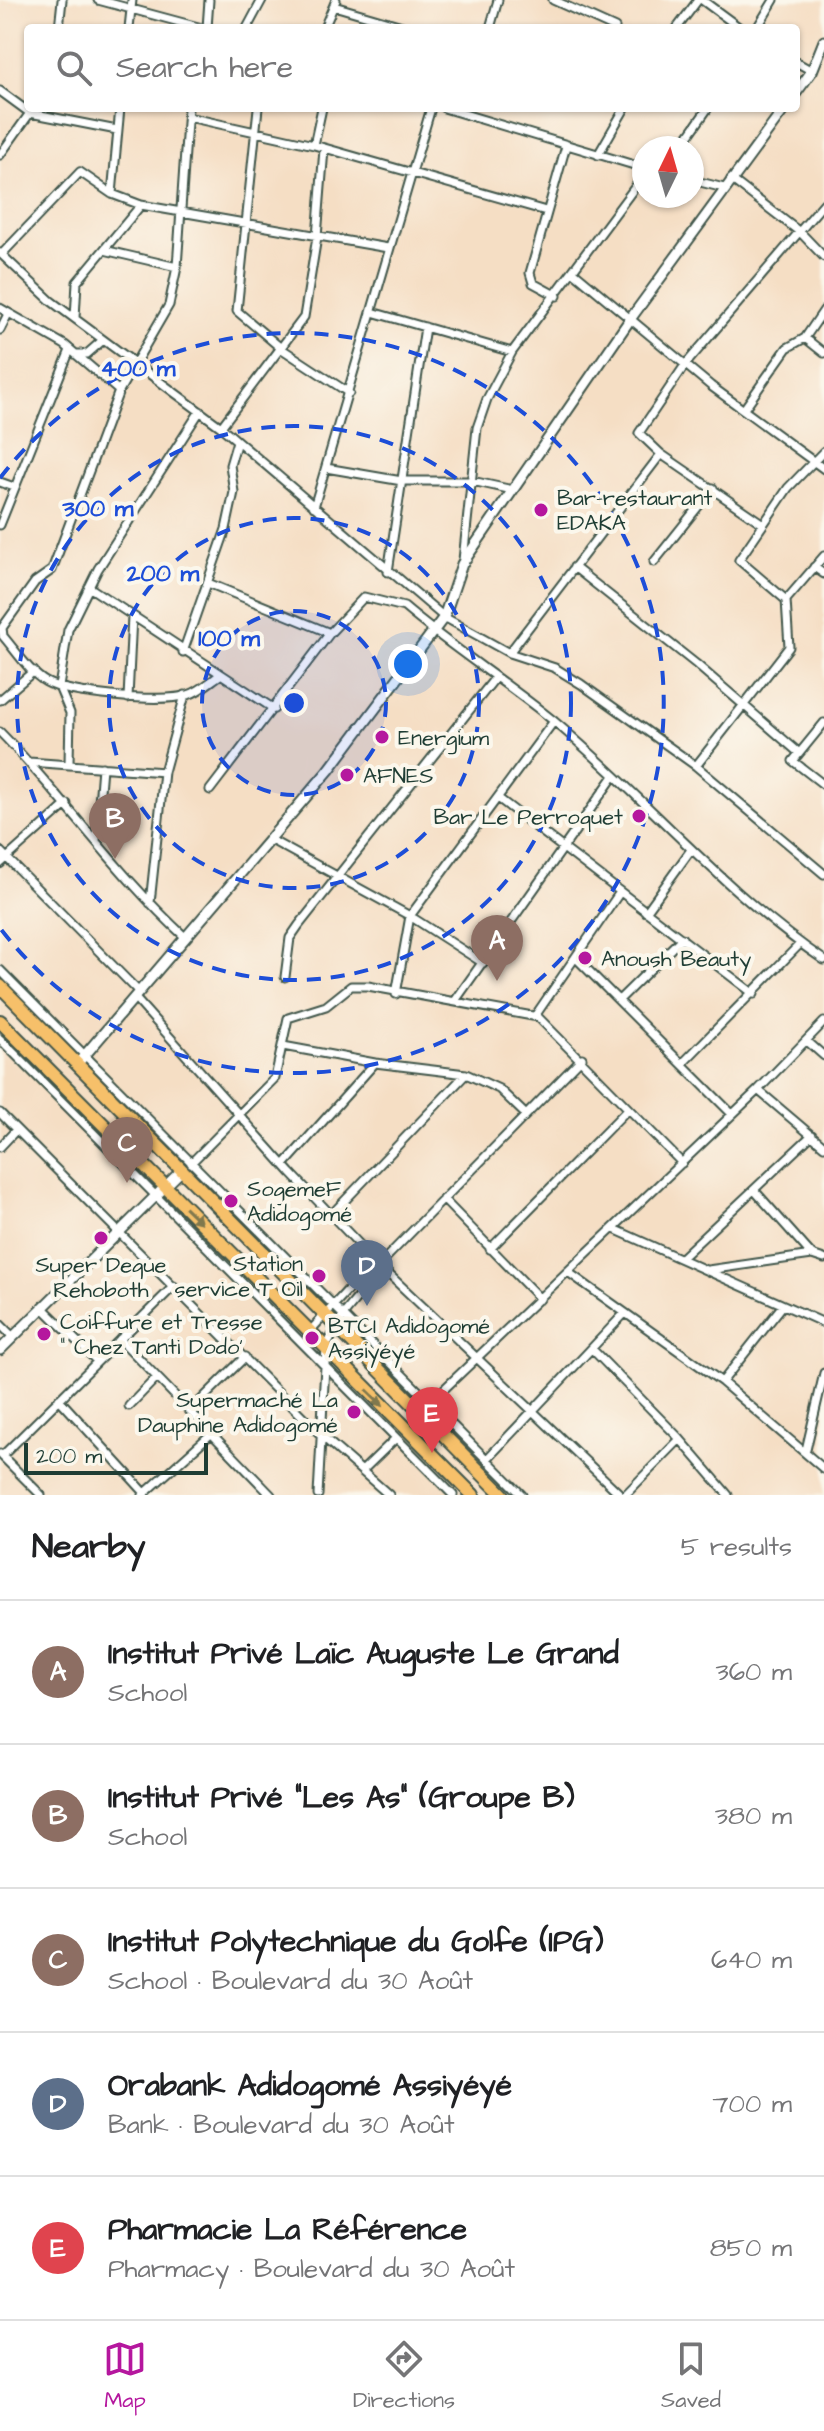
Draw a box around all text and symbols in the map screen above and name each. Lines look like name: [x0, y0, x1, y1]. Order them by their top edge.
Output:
search box: [24, 24, 800, 112]
icon: search: [52, 46, 96, 90]
text: Search here: [116, 47, 293, 89]
north arrow: [632, 136, 704, 208]
text: 400 m: [101, 352, 176, 386]
place label: Bar-restaurant EDAKA: [557, 483, 712, 539]
text: 300 m: [62, 492, 134, 526]
marker: Bar-restaurant EDAKA: [532, 501, 550, 519]
text: 200 m: [126, 557, 199, 591]
text: 100 m: [198, 622, 260, 656]
your location: [388, 644, 428, 684]
centre of rings: [280, 689, 308, 717]
place label: Energium: [398, 723, 489, 755]
marker: Energium: [373, 728, 391, 746]
place label: AFNES: [363, 761, 433, 792]
marker: AFNES: [338, 766, 356, 784]
pin: B: [89, 793, 141, 859]
place label: Bar Le Perroquet: [433, 802, 623, 833]
marker: Bar Le Perroquet: [630, 807, 648, 825]
pin: A: [471, 915, 523, 981]
place label: Anoush Beauty: [601, 944, 751, 976]
marker: Anoush Beauty: [576, 949, 594, 967]
pin: C: [101, 1117, 153, 1183]
place label: SogemeF Adidogomé: [247, 1174, 352, 1231]
marker: SogemeF Adidogomé: [222, 1192, 240, 1210]
one-way arrow: [183, 1205, 202, 1224]
marker: Super Degue Rehoboth: [92, 1229, 110, 1247]
pin: D: [341, 1240, 393, 1306]
place label: Station service T Oil: [175, 1249, 303, 1305]
place label: Super Degue Rehoboth: [36, 1250, 167, 1306]
marker: Station service T Oil: [310, 1267, 328, 1285]
place label: Coiffure et Tresse " Chez Tanti Dodo': [60, 1307, 263, 1363]
place label: BTCI Adidogomé Assiyéyé: [328, 1311, 490, 1368]
marker: Coiffure et Tresse " Chez Tanti Dodo': [35, 1325, 53, 1343]
marker: BTCI Adidogomé Assiyéyé: [303, 1329, 321, 1347]
place label: Supermaché La Dauphine Adidogomé: [138, 1385, 338, 1442]
pin: E: [406, 1387, 458, 1453]
one-way arrow: [365, 1388, 384, 1407]
marker: Supermaché La Dauphine Adidogomé: [345, 1403, 363, 1421]
scale bar: [24, 1439, 208, 1475]
text: 200 m: [36, 1441, 102, 1472]
text: Nearby: [32, 1523, 146, 1571]
text: 5 results: [681, 1529, 792, 1565]
text: Institut Privé Laïc Auguste Le Grand: [108, 1633, 619, 1675]
text: A: [50, 1654, 66, 1690]
text: 360 m: [715, 1654, 792, 1690]
text: School: [108, 1675, 187, 1711]
text: Institut Privé "Les As" (Groupe B): [108, 1777, 575, 1819]
text: B: [49, 1798, 67, 1834]
text: 380 m: [715, 1798, 792, 1834]
text: School: [108, 1819, 187, 1855]
text: Institut Polytechnique du Golfe (IPG): [108, 1921, 604, 1963]
text: C: [49, 1942, 67, 1978]
text: 640 m: [711, 1942, 792, 1978]
text: School · Boulevard du 30 Août: [108, 1963, 473, 1999]
text: Orabank Adidogomé Assiyéyé: [108, 2065, 512, 2107]
text: D: [50, 2086, 66, 2122]
text: 700 m: [713, 2086, 792, 2122]
text: Bank · Boulevard du 30 Août: [108, 2107, 454, 2143]
text: Pharmacie La Référence: [108, 2209, 467, 2251]
text: E: [50, 2230, 66, 2266]
text: 850 m: [710, 2230, 792, 2266]
text: Pharmacy · Boulevard du 30 Août: [108, 2251, 515, 2287]
tab: Map: [103, 2337, 147, 2416]
tab: Directions: [353, 2337, 455, 2416]
tab: Saved: [661, 2337, 721, 2416]

